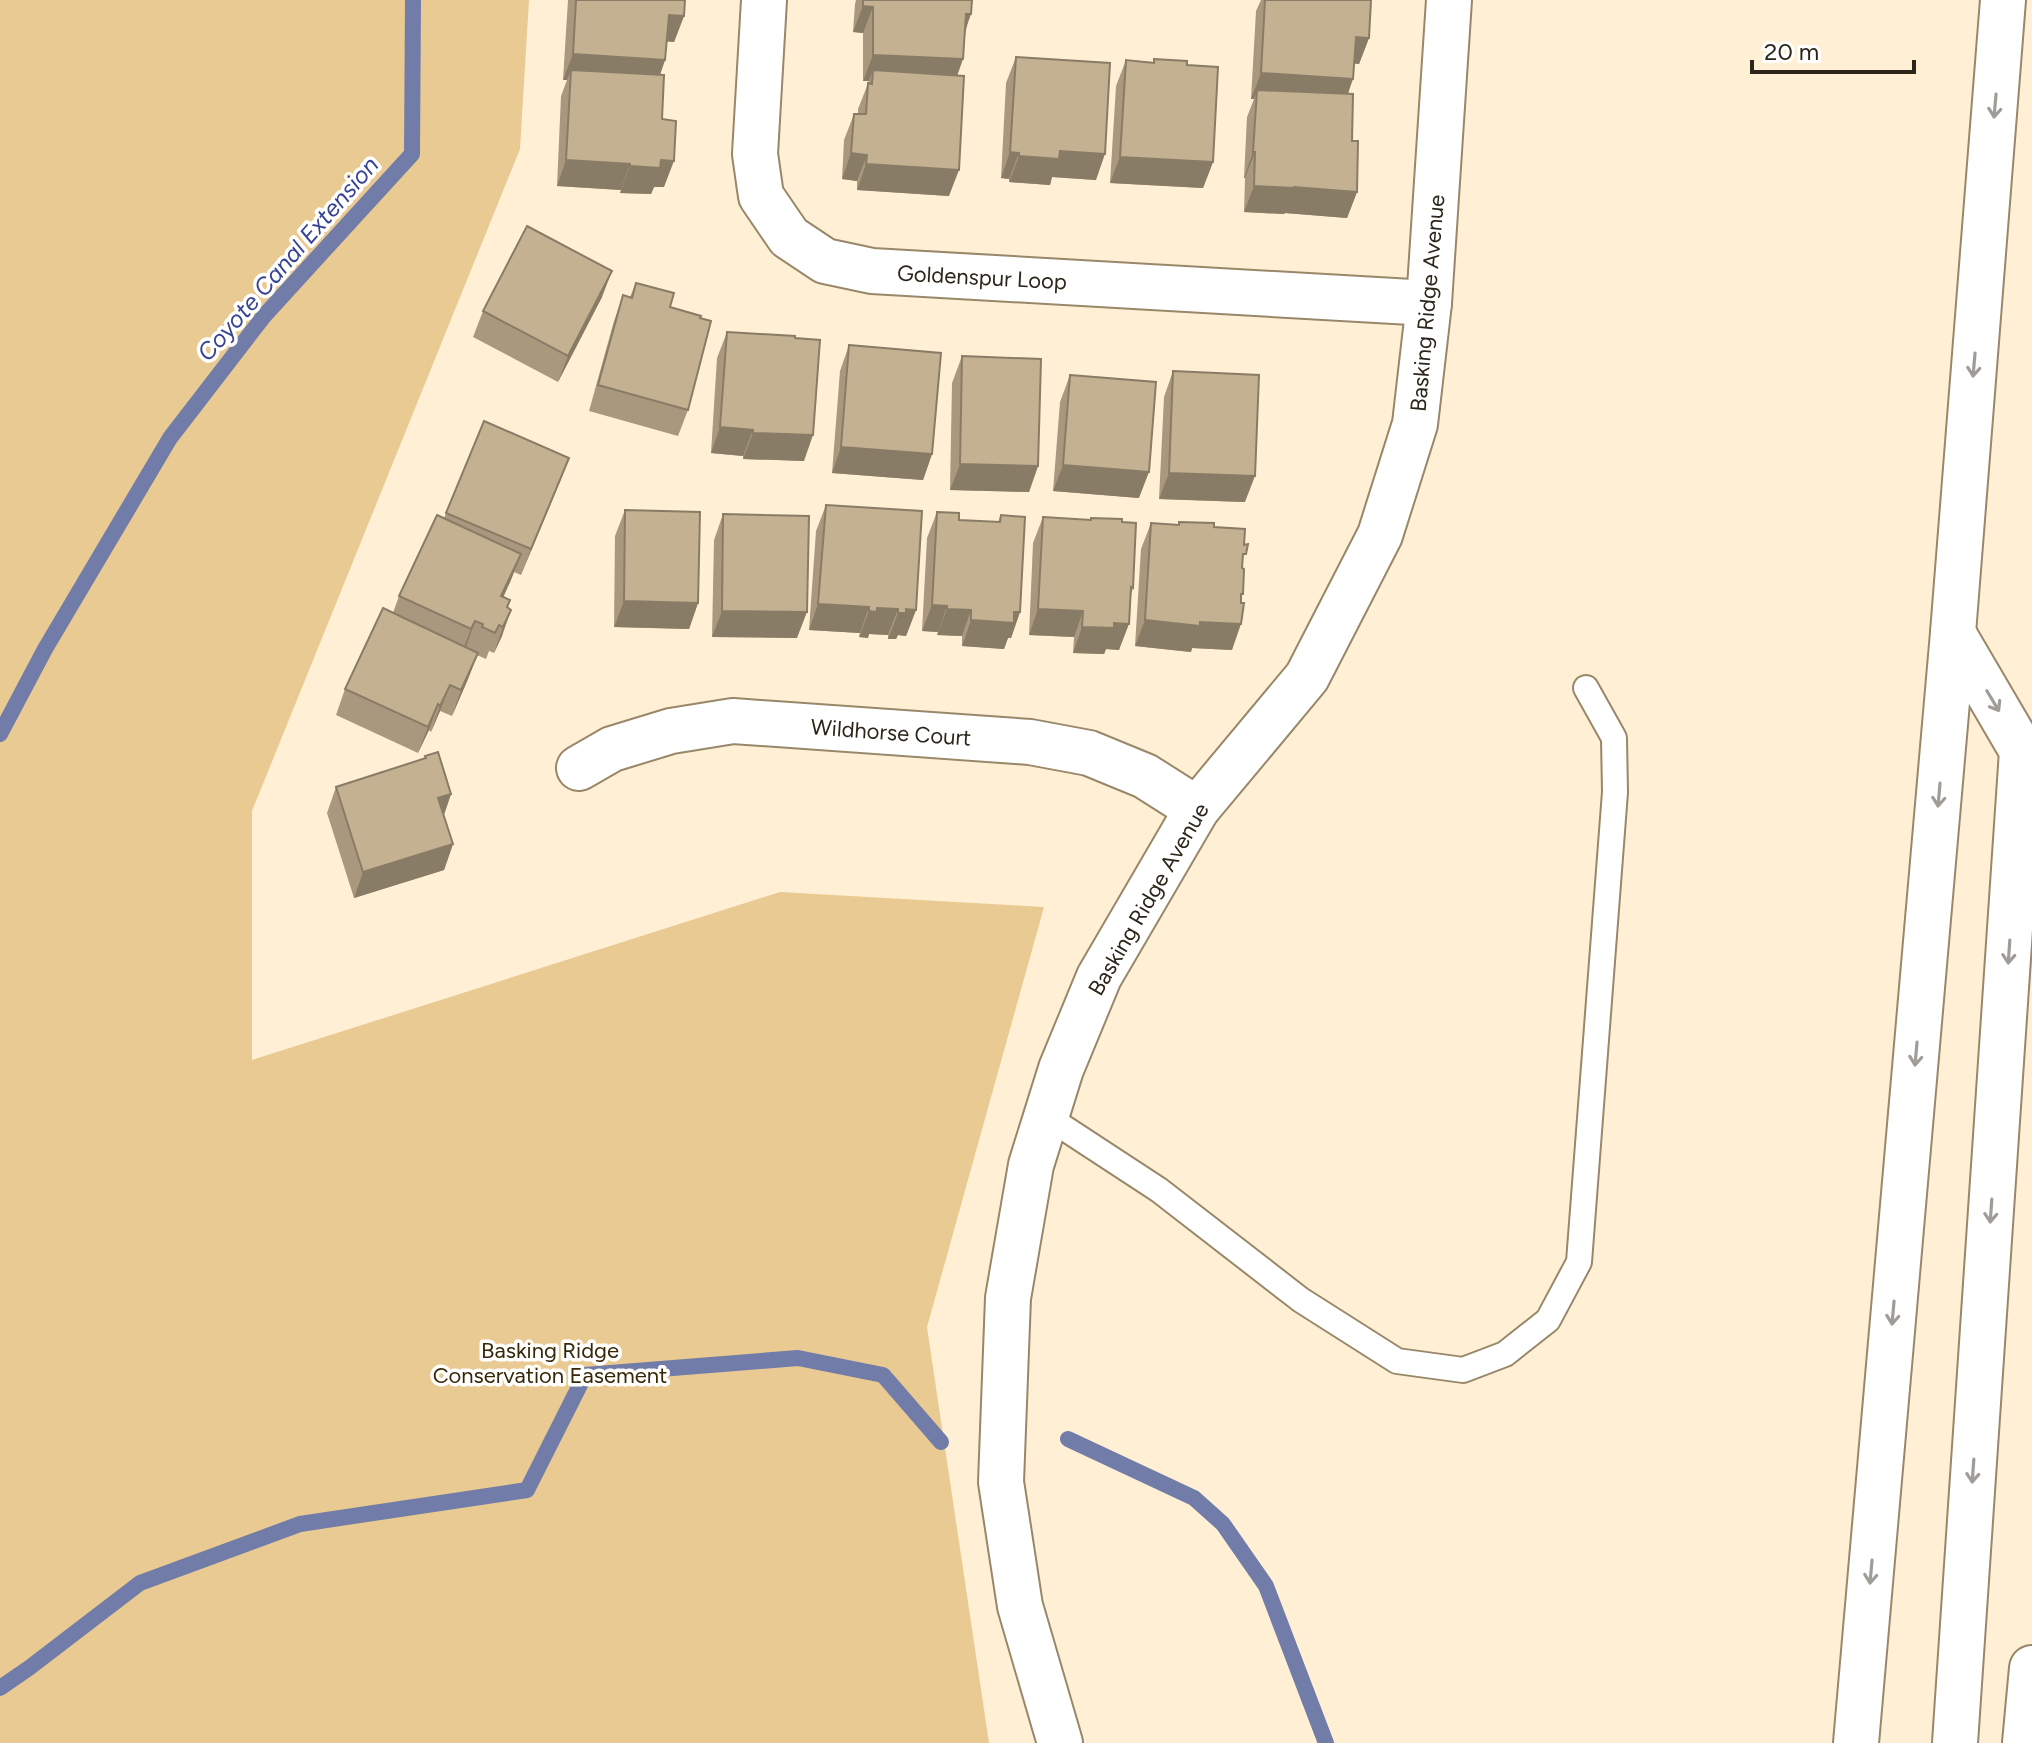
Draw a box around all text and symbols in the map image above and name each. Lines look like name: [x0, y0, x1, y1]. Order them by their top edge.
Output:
scale bar: [1752, 24, 1914, 74]
text: 20 m: [1764, 37, 1819, 66]
one-way arrow: [1987, 92, 2002, 119]
water label: Coyote Canal Extension: [191, 151, 384, 367]
street label: Basking Ridge Avenue: [1405, 193, 1450, 413]
street label: Goldenspur Loop: [896, 260, 1068, 295]
one-way arrow: [1966, 351, 1981, 378]
one-way arrow: [1986, 688, 2001, 712]
street label: Wildhorse Court: [810, 713, 972, 752]
one-way arrow: [1931, 781, 1946, 808]
street label: Basking Ridge Avenue: [1082, 798, 1215, 1000]
one-way arrow: [2001, 938, 2016, 965]
one-way arrow: [1908, 1040, 1923, 1067]
one-way arrow: [1983, 1197, 1998, 1224]
one-way arrow: [1886, 1299, 1901, 1326]
park label: Basking Ridge Conservation Easement: [433, 1337, 667, 1389]
one-way arrow: [1966, 1457, 1981, 1484]
one-way arrow: [1863, 1558, 1878, 1585]

